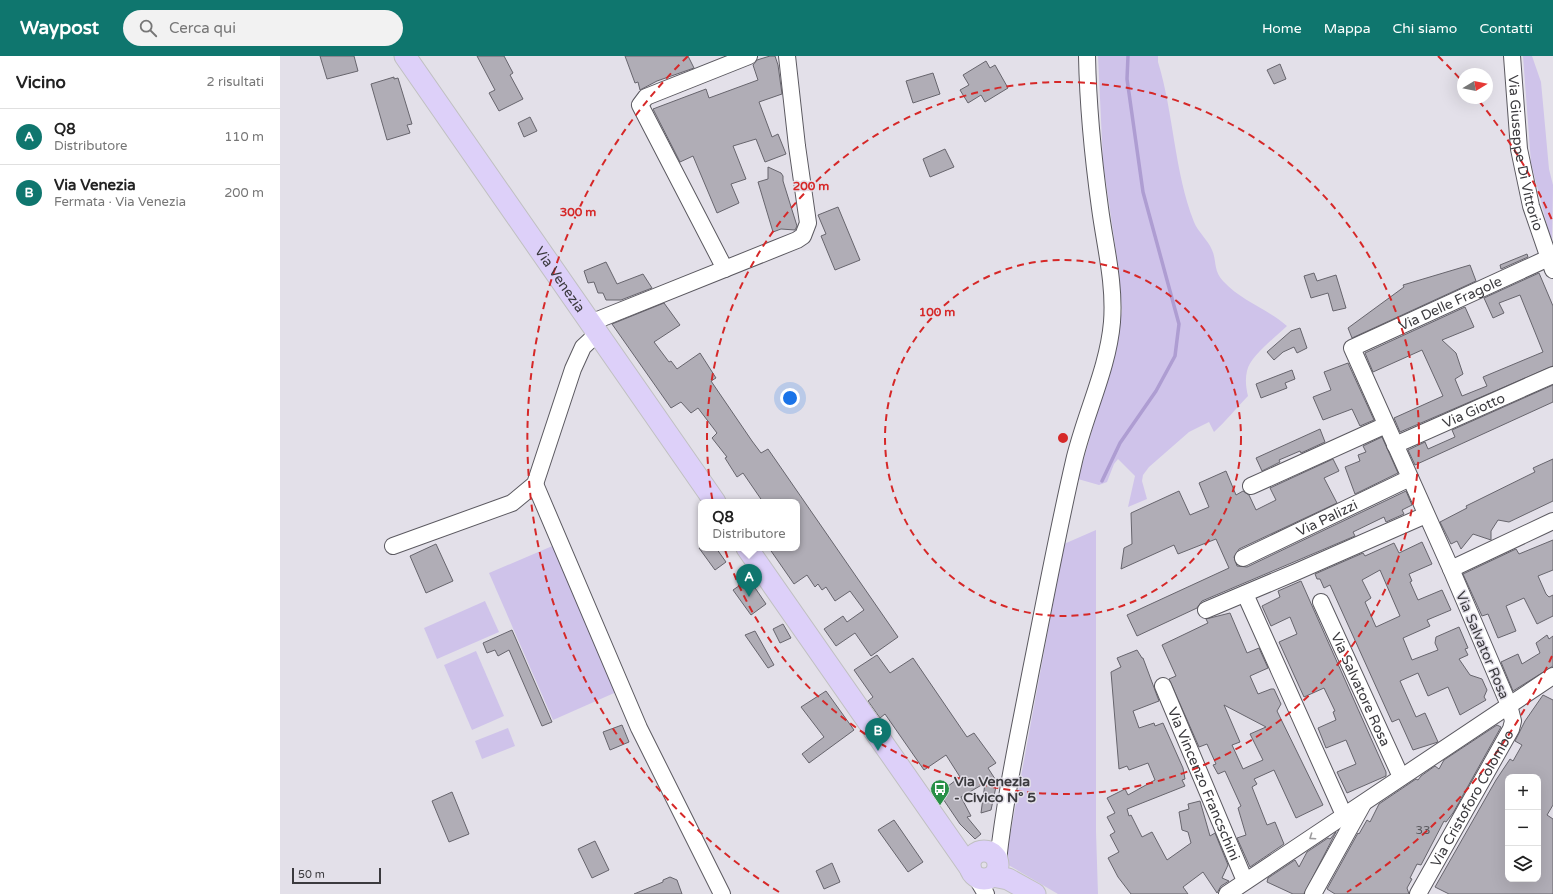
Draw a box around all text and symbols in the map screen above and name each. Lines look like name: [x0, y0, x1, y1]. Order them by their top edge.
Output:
search box: [123, 10, 403, 46]
text: Waypost: [20, 17, 99, 39]
icon: search: [137, 17, 159, 39]
text: Cerca qui: [169, 19, 236, 37]
text: Home: [1262, 20, 1302, 37]
text: Mappa: [1324, 20, 1371, 37]
text: Chi siamo: [1393, 20, 1457, 37]
text: Contatti: [1479, 20, 1533, 37]
north arrow: [1457, 68, 1493, 104]
text: Vicino: [16, 72, 66, 93]
text: 2 risultati: [207, 74, 264, 90]
street label: Via Giuseppe Di Vittorio: [1504, 74, 1547, 233]
text: Q8: [54, 120, 76, 138]
text: A: [24, 129, 34, 145]
text: 110 m: [224, 129, 264, 145]
text: Distributore: [54, 138, 127, 154]
text: Via Venezia: [54, 176, 136, 194]
text: 200 m: [793, 179, 829, 193]
text: B: [24, 185, 34, 201]
text: 200 m: [224, 185, 264, 201]
text: Fermata · Via Venezia: [54, 194, 186, 210]
text: 300 m: [560, 205, 596, 219]
street label: Via Venezia: [531, 243, 589, 316]
street label: Via Delle Fragole: [1396, 273, 1505, 335]
text: 100 m: [919, 305, 955, 319]
your location: [780, 388, 800, 408]
street label: Via Giotto: [1440, 389, 1508, 432]
centre of rings: [1056, 431, 1070, 445]
street label: Via Palizzi: [1294, 496, 1361, 540]
popup: [698, 499, 800, 551]
text: Q8: [712, 508, 734, 526]
text: Distributore: [712, 526, 786, 542]
pin: A: [736, 564, 762, 597]
street label: Via Salvator Rosa: [1452, 589, 1513, 702]
street label: Via Salvatore Rosa: [1327, 630, 1394, 749]
street label: Via Vincenzo Francschini: [1164, 705, 1243, 863]
pin: B: [865, 718, 891, 751]
street label: Via Cristoforo Colombo: [1427, 727, 1518, 870]
place label: Via Venezia - Civico N° 5: [954, 773, 1036, 806]
map controls: [1505, 774, 1541, 882]
button: +: [1505, 774, 1541, 810]
bus stop icon: Via Venezia - Civico N° 5: [929, 778, 951, 806]
button: −: [1505, 810, 1541, 846]
house number: 33: [1415, 823, 1431, 837]
one-way arrow: [1309, 832, 1316, 839]
button: layers: [1505, 846, 1541, 882]
scale bar: [292, 866, 381, 885]
text: 50 m: [298, 868, 325, 881]

